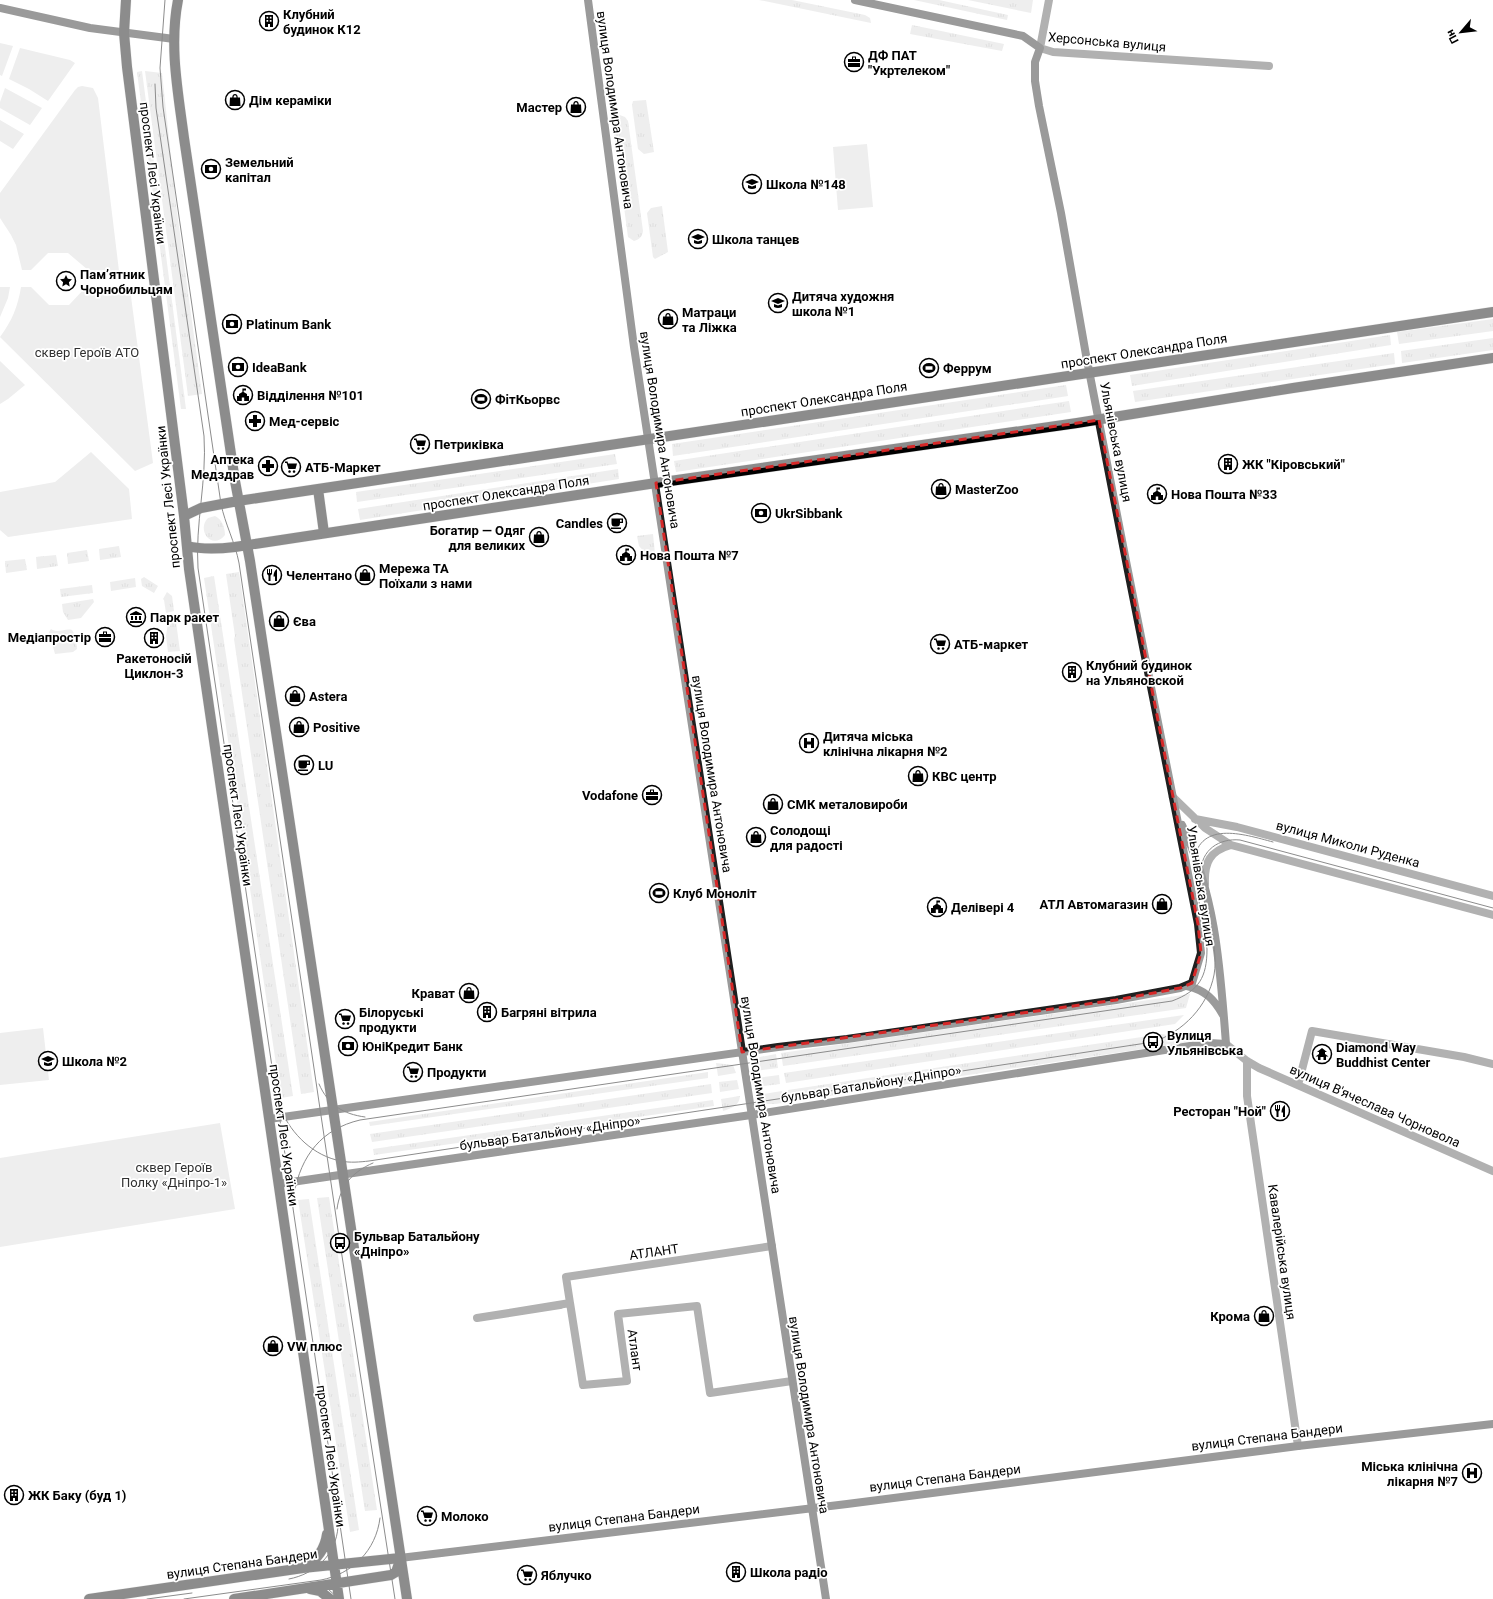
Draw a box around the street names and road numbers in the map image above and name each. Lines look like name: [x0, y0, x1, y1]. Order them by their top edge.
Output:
street label: вулиця Володимира Антоновича: [594, 10, 636, 210]
street label: Херсонська вулиця: [1047, 29, 1167, 55]
street label: проспект Лесі Українки: [137, 101, 169, 245]
street label: вулиця Володимира Антоновича: [637, 330, 683, 530]
street label: проспект Олександра Поля: [1060, 330, 1228, 372]
street label: проспект Олександра Поля: [740, 378, 908, 420]
street label: Ульянівська вулиця: [1097, 381, 1135, 503]
street label: проспект Лесі Українки: [153, 425, 183, 569]
street label: проспект Олександра Поля: [422, 472, 590, 514]
street label: вулиця Володимира Антоновича: [689, 674, 735, 874]
street label: проспект Лесі Українки: [221, 743, 255, 887]
street label: вулиця Миколи Руденка: [1275, 818, 1421, 870]
street label: Ульянівська вулиця: [1184, 825, 1218, 947]
street label: вулиця Володимира Антоновича: [738, 995, 784, 1195]
street label: бульвар Батальйону «Дніпро»: [780, 1062, 962, 1106]
street label: вулиця В'ячеслава Чорновола: [1288, 1062, 1462, 1150]
street label: проспект Лесі Українки: [267, 1063, 301, 1207]
street label: бульвар Батальйону «Дніпро»: [459, 1113, 641, 1153]
street label: Кавалерійська вулиця: [1265, 1183, 1299, 1321]
street label: АТЛАНТ: [628, 1241, 680, 1263]
street label: вулиця Володимира Антоновича: [786, 1315, 832, 1515]
street label: Атлант: [625, 1328, 645, 1372]
street label: проспект Лесі Українки: [314, 1384, 348, 1528]
street label: вулиця Степана Бандери: [1191, 1420, 1343, 1454]
street label: вулиця Степана Бандери: [869, 1461, 1021, 1495]
street label: вулиця Степана Бандери: [548, 1501, 700, 1535]
street label: вулиця Степана Бандери: [166, 1546, 318, 1582]

